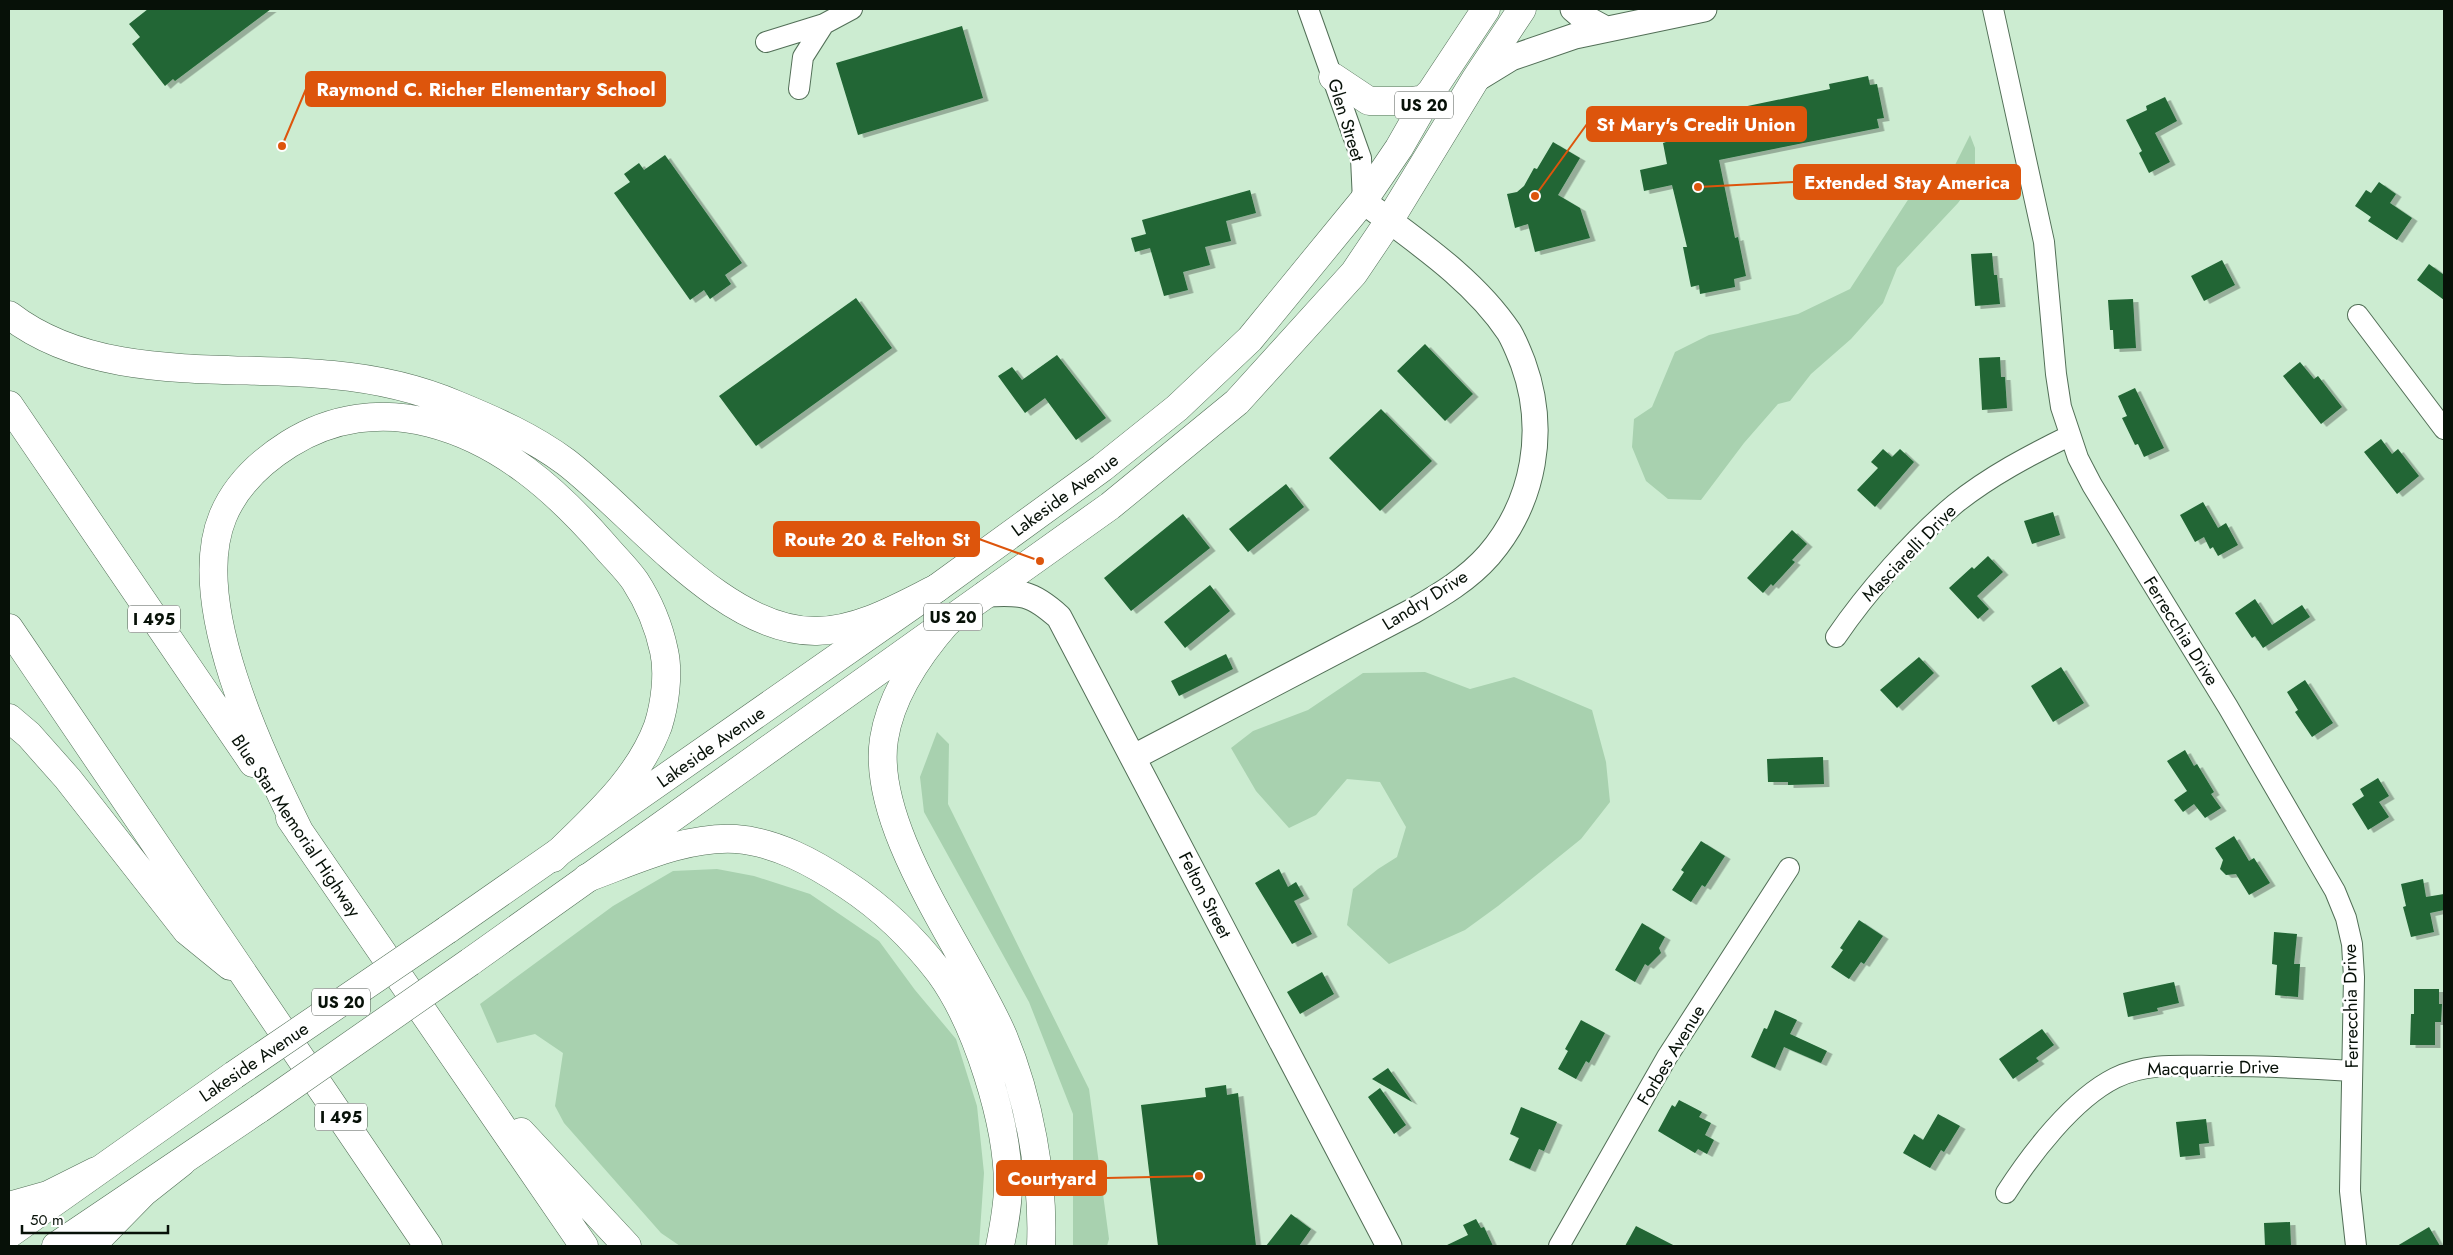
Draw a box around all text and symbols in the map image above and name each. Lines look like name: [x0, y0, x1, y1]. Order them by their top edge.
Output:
callout: Raymond C. Richer Elementary School: [306, 72, 665, 106]
street label: Glen Street: [1321, 75, 1371, 165]
text: Raymond C. Richer Elementary School: [316, 76, 656, 103]
road number: US 20: [1395, 92, 1453, 118]
callout: St Mary's Credit Union: [1587, 107, 1806, 141]
text: St Mary's Credit Union: [1596, 111, 1796, 138]
callout: Extended Stay America: [1794, 165, 2020, 199]
text: Extended Stay America: [1804, 169, 2010, 196]
street label: Lakeside Avenue: [1006, 447, 1124, 543]
street label: Masciarelli Drive: [1856, 499, 1962, 607]
callout: Route 20 & Felton St: [774, 522, 979, 556]
text: Route 20 & Felton St: [784, 526, 970, 553]
street label: Landry Drive: [1377, 563, 1473, 637]
street label: Ferrecchia Drive: [2137, 571, 2225, 691]
road number: US 20: [924, 604, 982, 630]
road number: I 495: [128, 606, 180, 632]
street label: Lakeside Avenue: [652, 700, 770, 794]
street label: Blue Star Memorial Highway: [225, 729, 367, 923]
street label: Felton Street: [1172, 847, 1238, 943]
street label: Ferrecchia Drive: [2337, 944, 2365, 1068]
road number: US 20: [312, 989, 370, 1016]
street label: Forbes Avenue: [1631, 1000, 1711, 1110]
street label: Lakeside Avenue: [194, 1016, 314, 1108]
street label: Macquarrie Drive: [2147, 1054, 2279, 1082]
road number: I 495: [315, 1104, 367, 1130]
callout: Courtyard: [997, 1161, 1106, 1195]
text: Courtyard: [1008, 1165, 1096, 1192]
scale bar: [22, 1202, 169, 1234]
text: 50 m: [30, 1209, 64, 1231]

